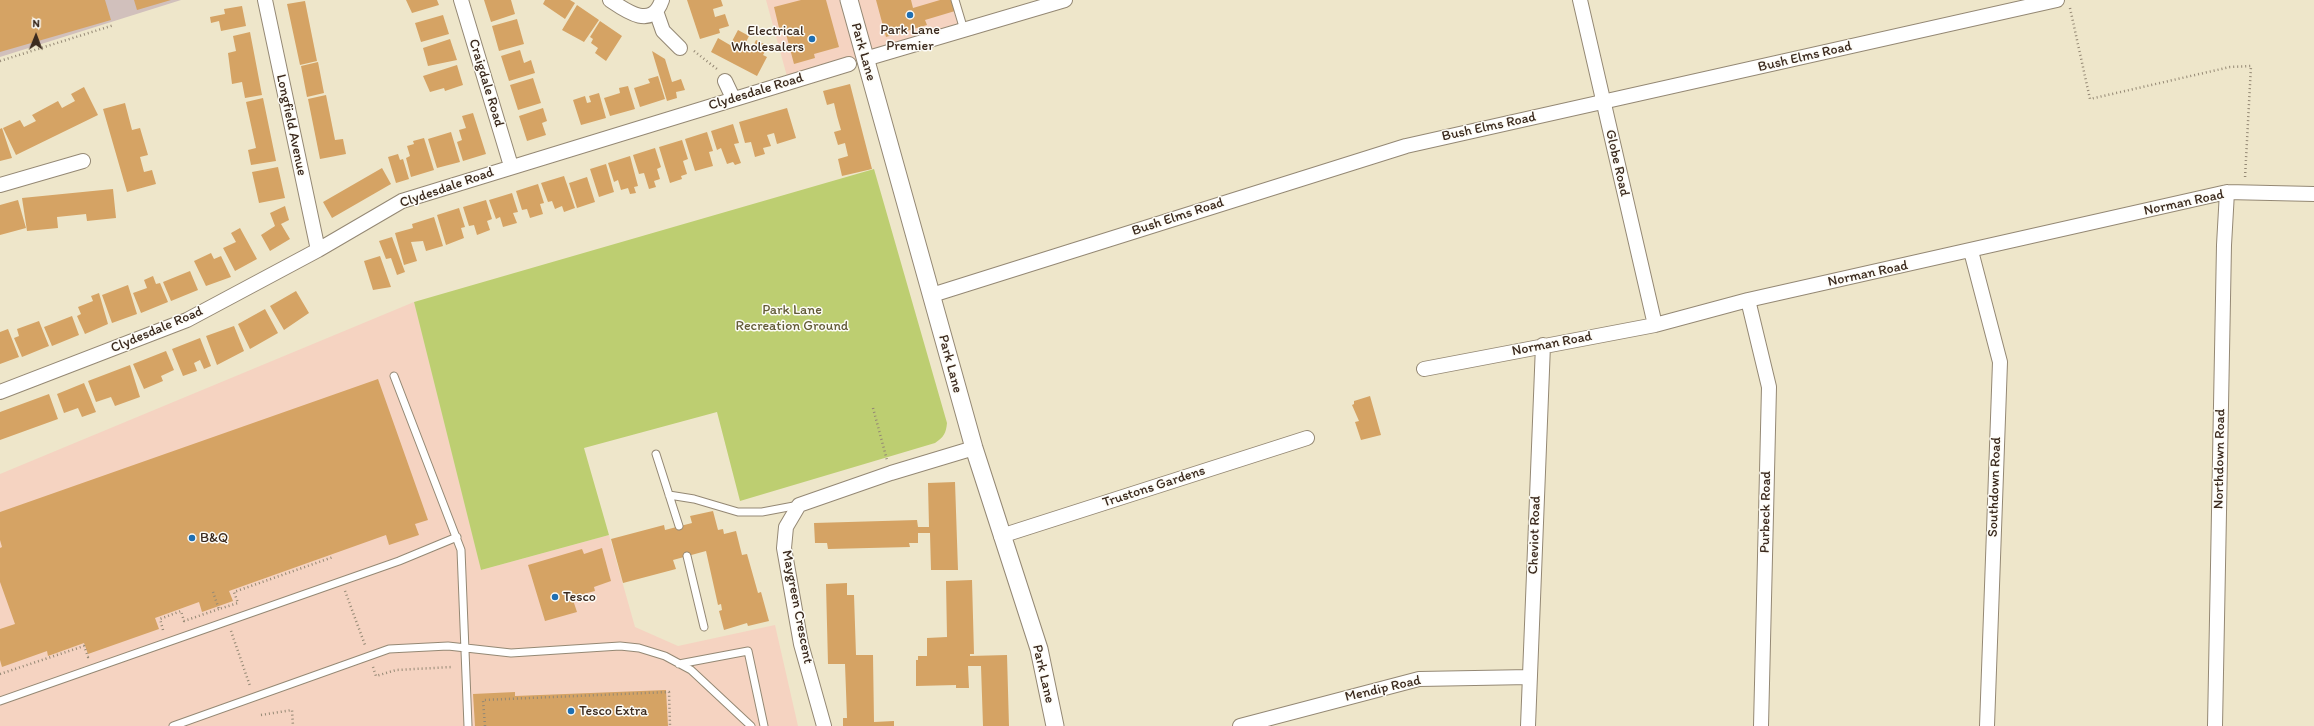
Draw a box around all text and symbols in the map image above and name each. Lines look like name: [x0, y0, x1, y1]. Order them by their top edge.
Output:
marker: Park Lane Premier: [905, 10, 915, 20]
north arrow: [16, 16, 56, 56]
text: N: [32, 17, 40, 30]
street label: Park Lane: [847, 21, 879, 83]
place label: Park Lane Premier: [880, 22, 940, 54]
place label: Electrical Wholesalers: [731, 23, 804, 56]
marker: Electrical Wholesalers: [807, 34, 817, 44]
street label: Craigdale Road: [465, 37, 507, 129]
street label: Bush Elms Road: [1756, 38, 1854, 76]
street label: Clydesdale Road: [706, 70, 806, 114]
street label: Longfield Avenue: [272, 73, 310, 177]
street label: Bush Elms Road: [1440, 109, 1538, 145]
street label: Globe Road: [1601, 128, 1633, 198]
street label: Clydesdale Road: [398, 164, 496, 212]
street label: Norman Road: [2142, 186, 2226, 220]
street label: Bush Elms Road: [1130, 194, 1226, 240]
street label: Norman Road: [1826, 257, 1910, 291]
park label: Park Lane Recreation Ground: [736, 302, 848, 334]
street label: Clydesdale Road: [108, 303, 206, 357]
street label: Norman Road: [1510, 328, 1594, 360]
street label: Park Lane: [934, 333, 966, 395]
street label: Northdown Road: [2211, 409, 2229, 509]
street label: Southdown Road: [1985, 437, 2005, 537]
street label: Trustons Gardens: [1101, 463, 1207, 511]
street label: Purbeck Road: [1757, 471, 1775, 553]
street label: Cheviot Road: [1525, 495, 1545, 575]
place label: B&Q: [200, 530, 228, 546]
marker: B&Q: [187, 533, 197, 543]
street label: Maygreen Crescent: [778, 549, 816, 665]
place label: Tesco: [563, 589, 596, 605]
marker: Tesco: [550, 592, 560, 602]
street label: Park Lane: [1028, 643, 1058, 705]
street label: Mendip Road: [1343, 672, 1423, 706]
place label: Tesco Extra: [579, 703, 648, 719]
marker: Tesco Extra: [566, 706, 576, 716]

